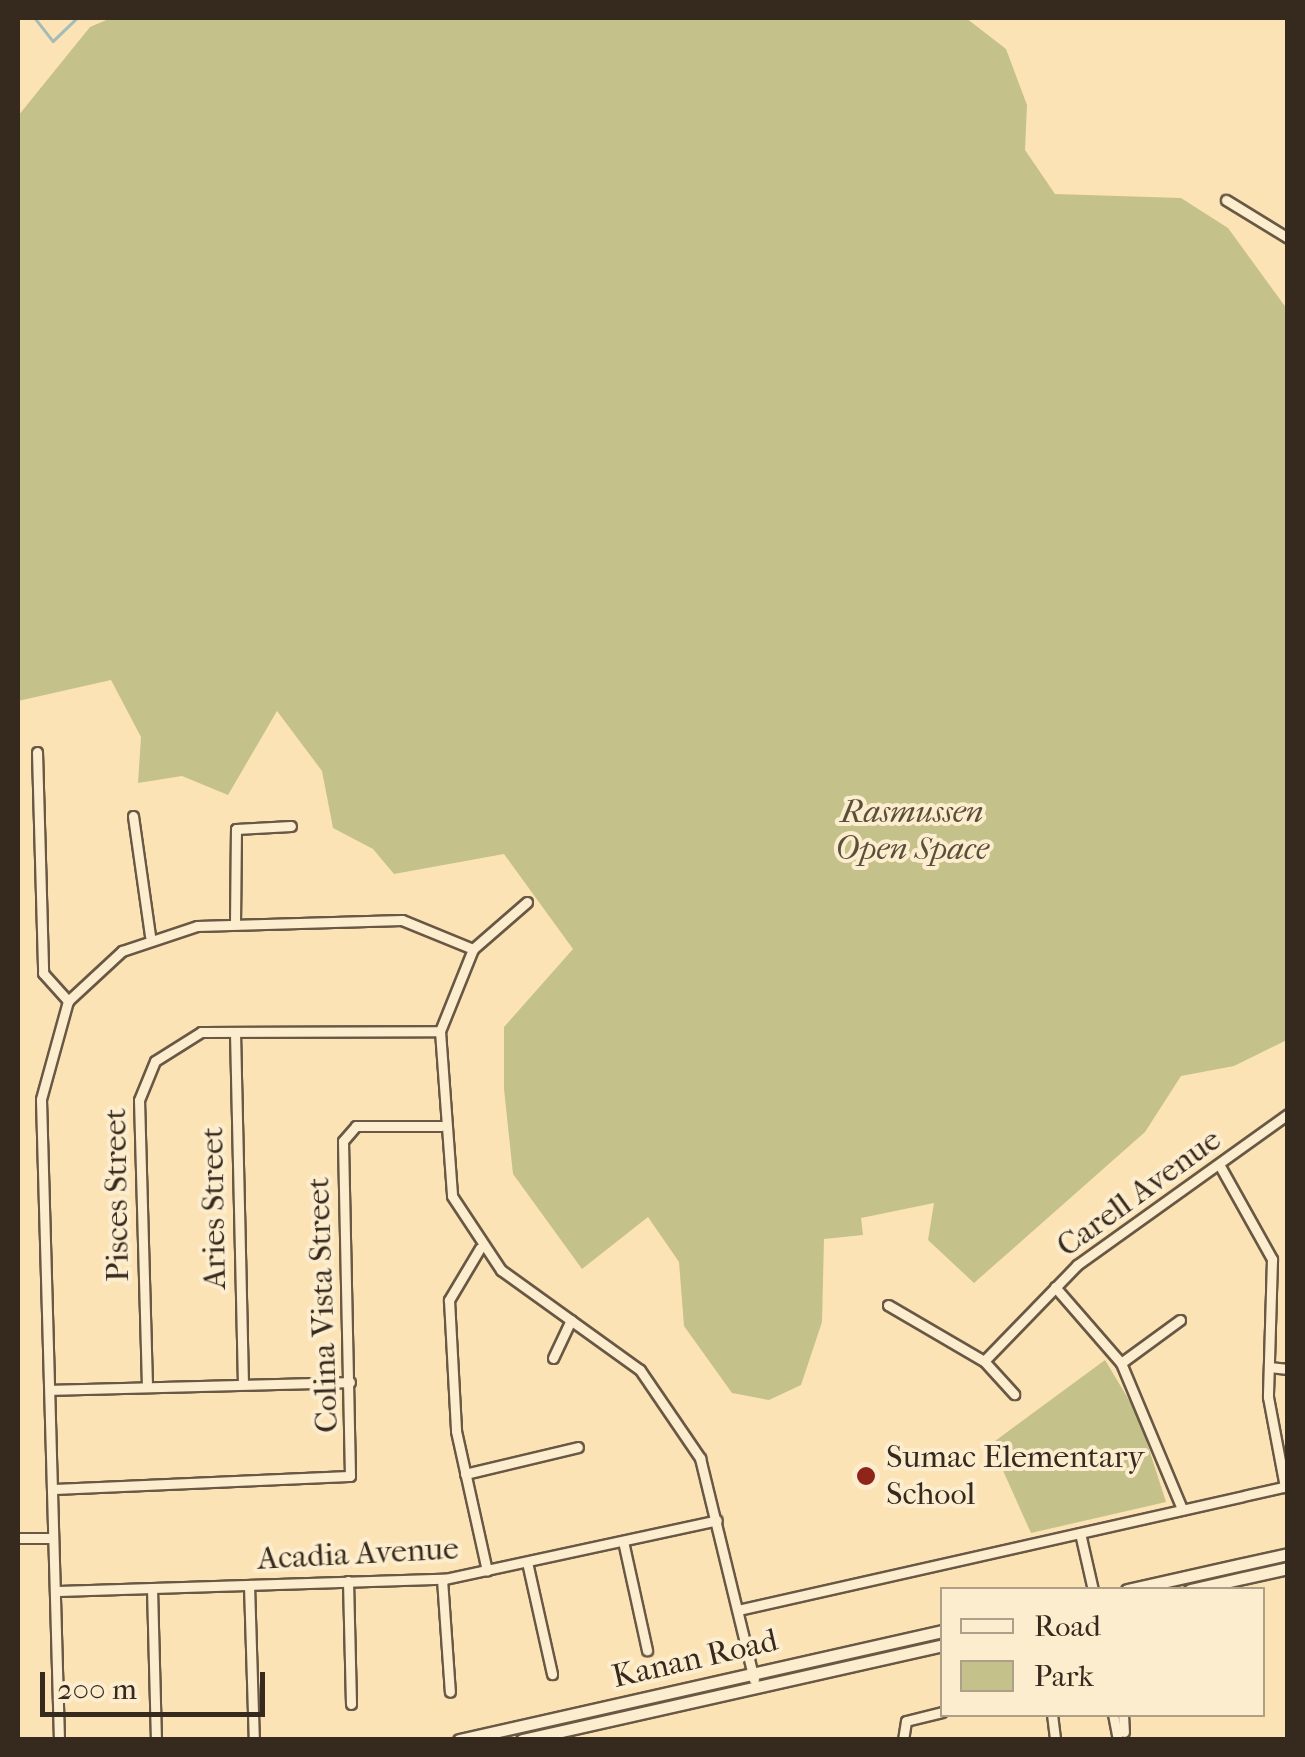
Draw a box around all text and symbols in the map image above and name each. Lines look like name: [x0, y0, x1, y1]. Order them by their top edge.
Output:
park label: Rasmussen Open Space: [835, 794, 989, 869]
street label: Pisces Street: [96, 1108, 138, 1282]
street label: Carell Avenue: [1050, 1121, 1228, 1265]
street label: Aries Street: [193, 1126, 235, 1290]
street label: Colina Vista Street: [299, 1177, 347, 1433]
place label: Sumac Elementary School: [886, 1439, 1144, 1514]
marker: Sumac Elementary School: [855, 1465, 877, 1487]
street label: Acadia Avenue: [256, 1530, 460, 1578]
legend: [940, 1587, 1265, 1717]
text: Road: [1034, 1609, 1101, 1644]
street label: Kanan Road: [609, 1621, 781, 1697]
scale bar: [45, 1652, 270, 1714]
text: Park: [1034, 1659, 1094, 1694]
text: 200 m: [57, 1672, 137, 1707]

